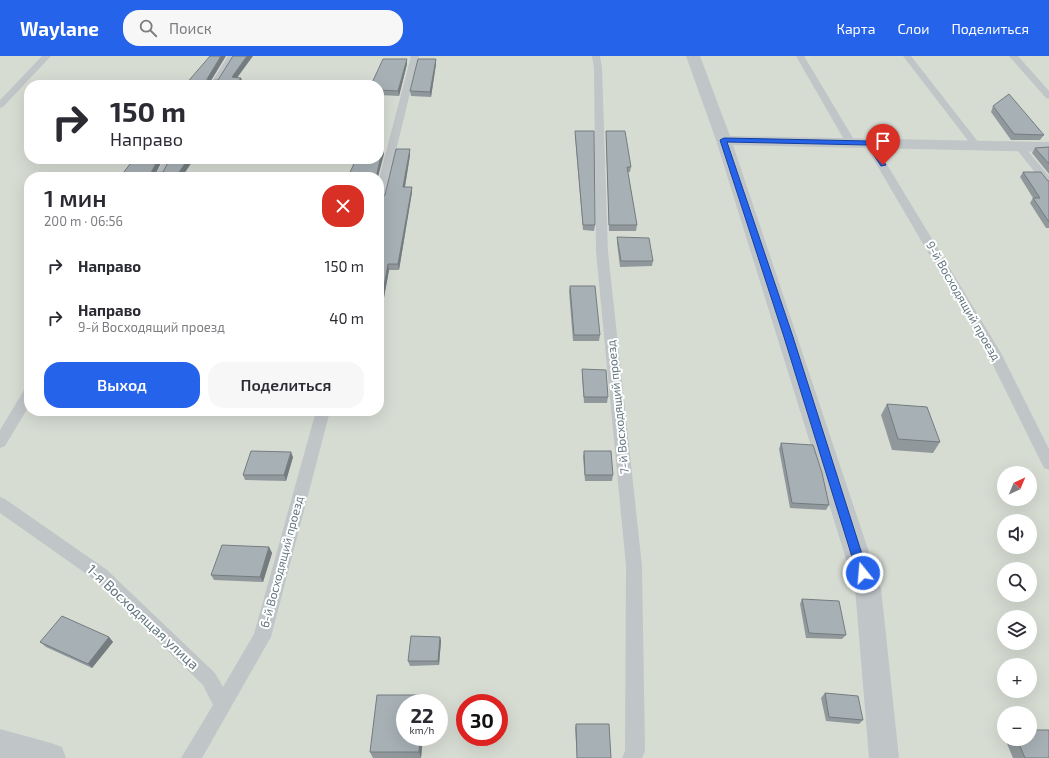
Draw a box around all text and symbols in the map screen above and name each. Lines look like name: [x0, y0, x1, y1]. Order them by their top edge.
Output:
search box: [123, 10, 403, 46]
text: Waylane: [20, 17, 99, 40]
icon: search: [137, 17, 159, 39]
text: Поиск: [169, 19, 212, 37]
text: Карта: [836, 20, 875, 37]
text: Слои: [897, 20, 929, 37]
text: Поделиться: [951, 20, 1029, 37]
text: 150 m: [110, 94, 186, 128]
icon: right: [44, 96, 96, 148]
pin: [866, 124, 900, 165]
text: Направо: [110, 128, 183, 150]
icon: arrive: [872, 130, 894, 152]
text: 1 мин: [44, 183, 106, 212]
button: close: [322, 185, 364, 227]
text: 200 m · 06:56: [44, 213, 123, 229]
street label: 9-й Восходящий проезд: [924, 238, 1004, 363]
icon: right: [44, 255, 66, 277]
text: Направо: [78, 257, 141, 275]
text: 150 m: [324, 257, 364, 275]
text: Направо: [78, 301, 141, 319]
icon: right: [44, 307, 66, 329]
text: 40 m: [329, 309, 364, 327]
text: 9-й Восходящий проезд: [78, 319, 225, 335]
street label: 7-й Восходящий проезд: [603, 339, 631, 475]
button: Выход: [44, 362, 200, 408]
button: Поделиться: [208, 362, 364, 408]
north arrow: [997, 466, 1037, 506]
map controls: [997, 466, 1037, 746]
street label: 6-й Восходящий проезд: [257, 494, 305, 629]
button: sound: [997, 514, 1037, 554]
position arrow: [842, 552, 884, 594]
street label: 1-я Восходящая улица: [84, 561, 203, 673]
button: search: [997, 562, 1037, 602]
button: layers: [997, 610, 1037, 650]
button: +: [997, 658, 1037, 698]
speed limit sign: 30: [456, 694, 508, 746]
text: 22: [410, 703, 434, 727]
button: −: [997, 706, 1037, 746]
text: km/h: [410, 724, 434, 736]

